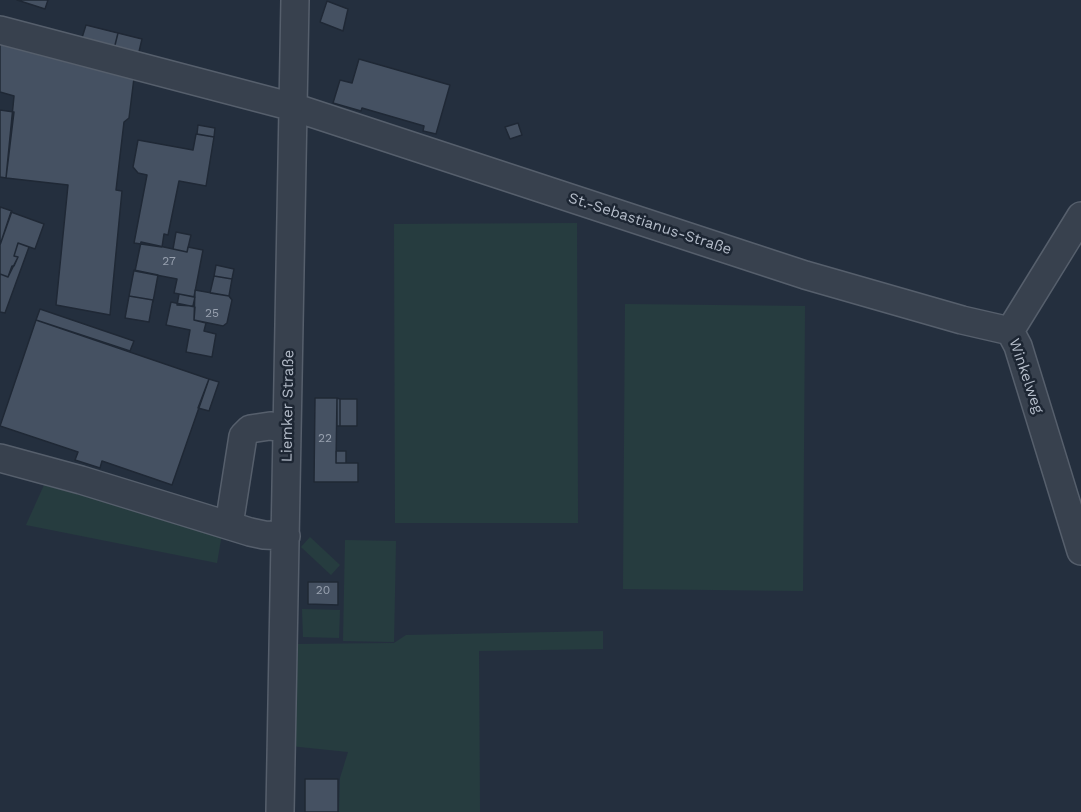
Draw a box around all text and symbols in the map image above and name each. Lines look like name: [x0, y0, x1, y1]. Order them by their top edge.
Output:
street label: St.-Sebastianus-Straße: [566, 189, 734, 259]
house number: 27: [162, 254, 176, 268]
house number: 25: [205, 306, 219, 320]
street label: Winkelweg: [1005, 336, 1047, 416]
street label: Liemker Straße: [278, 350, 298, 462]
house number: 22: [318, 431, 332, 445]
house number: 20: [316, 583, 330, 597]

